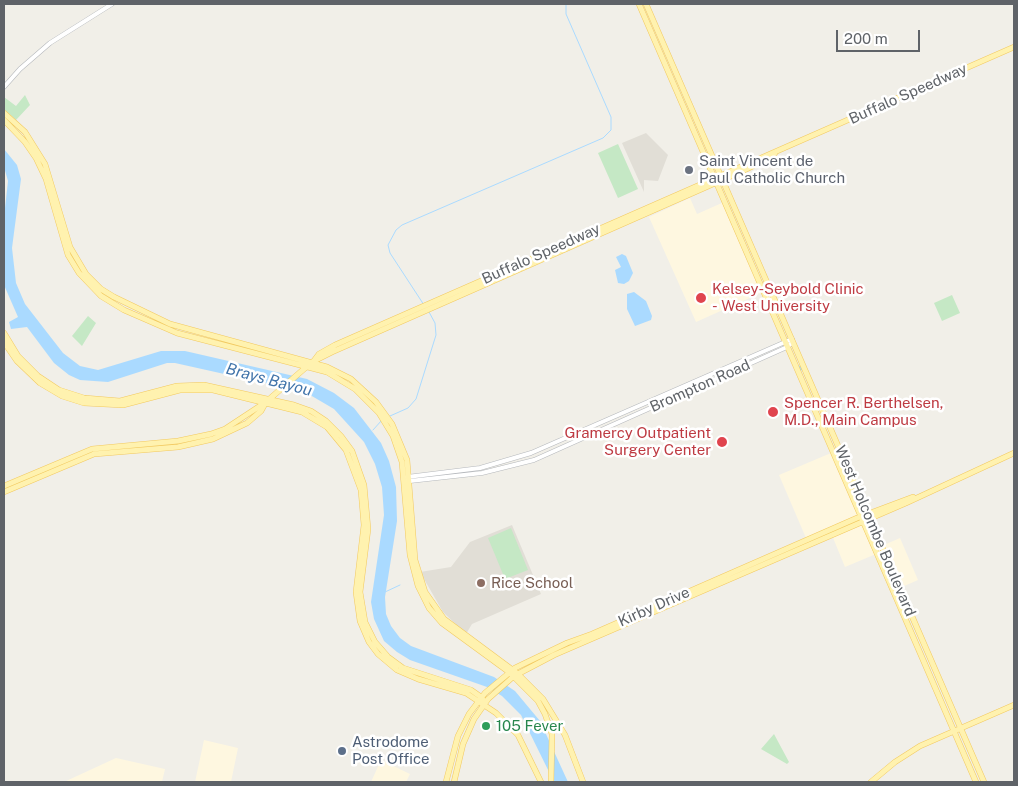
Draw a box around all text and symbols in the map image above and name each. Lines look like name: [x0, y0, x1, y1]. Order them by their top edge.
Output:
scale bar: [838, 20, 922, 52]
text: 200 m: [844, 30, 888, 47]
street label: Buffalo Speedway: [846, 60, 970, 128]
place label: Saint Vincent de Paul Catholic Church: [699, 152, 845, 187]
marker: Saint Vincent de Paul Catholic Church: [683, 164, 695, 176]
street label: Buffalo Speedway: [479, 220, 603, 288]
place label: Kelsey-Seybold Clinic - West University: [712, 280, 864, 315]
marker: Kelsey-Seybold Clinic - West University: [694, 291, 708, 305]
street label: Brompton Road: [647, 356, 753, 416]
water label: Brays Bayou: [224, 359, 314, 401]
place label: Spencer R. Berthelsen, M.D., Main Campus: [784, 394, 943, 429]
marker: Spencer R. Berthelsen, M.D., Main Campus: [766, 405, 780, 419]
place label: Gramercy Outpatient Surgery Center: [565, 424, 711, 459]
marker: Gramercy Outpatient Surgery Center: [715, 435, 729, 449]
street label: West Holcombe Boulevard: [831, 443, 919, 619]
place label: Rice School: [491, 574, 573, 592]
marker: Rice School: [475, 577, 487, 589]
street label: Kirby Drive: [615, 583, 693, 631]
place label: 105 Fever: [496, 717, 563, 735]
marker: 105 Fever: [480, 720, 492, 732]
place label: Astrodome Post Office: [352, 733, 429, 768]
marker: Astrodome Post Office: [336, 745, 348, 757]

